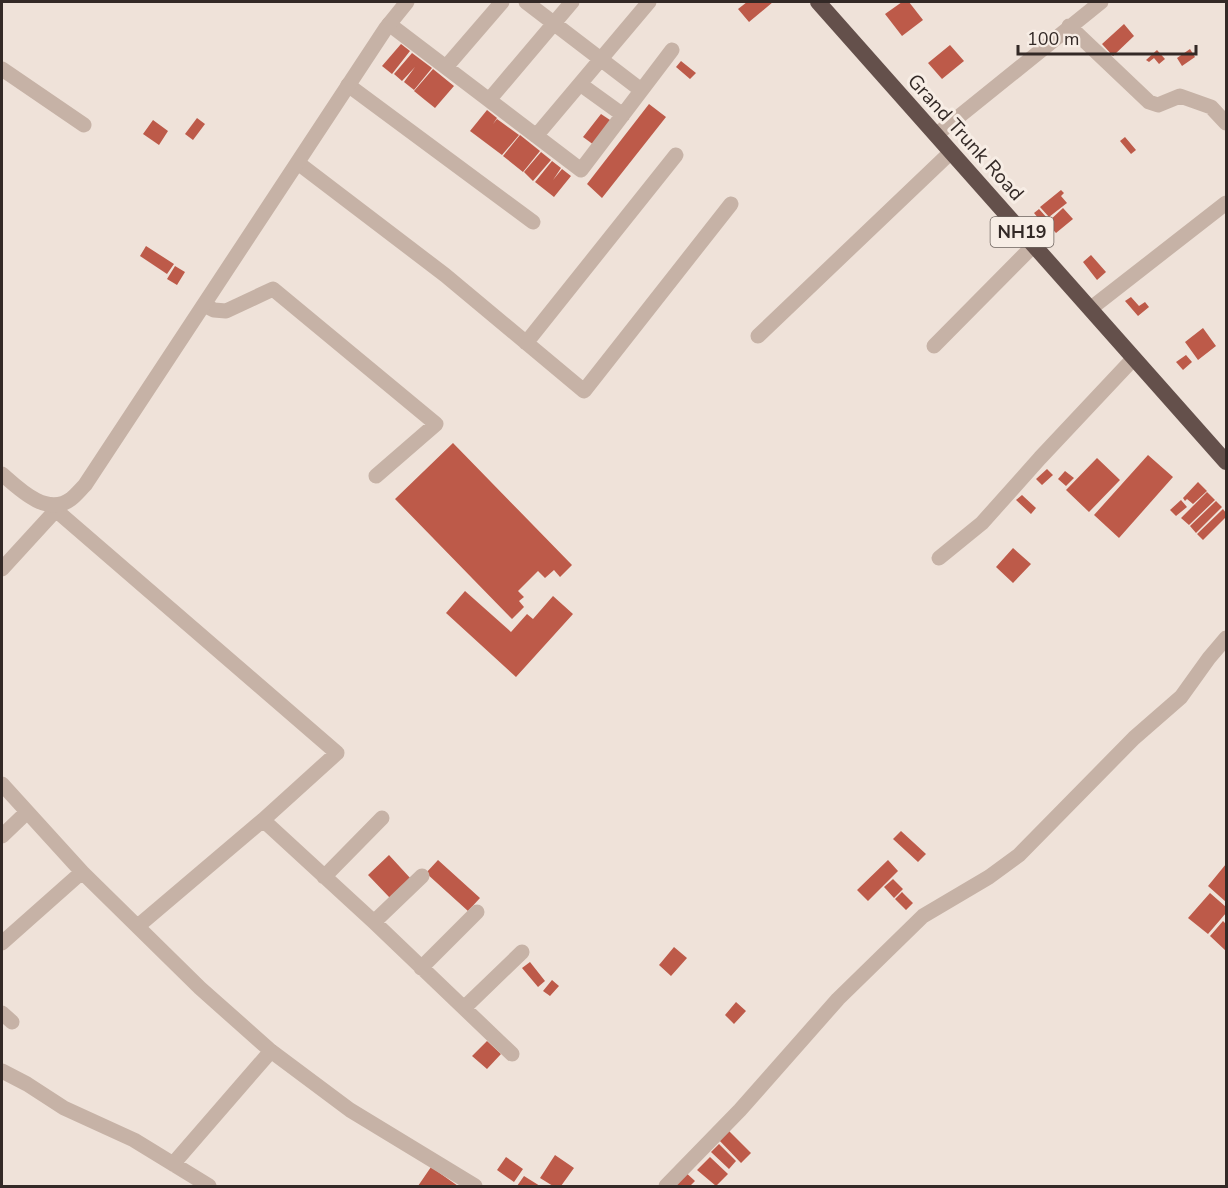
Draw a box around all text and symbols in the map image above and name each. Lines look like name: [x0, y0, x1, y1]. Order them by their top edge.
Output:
scale bar: [1018, 18, 1196, 56]
text: 100 m: [1027, 27, 1079, 51]
street label: Grand Trunk Road: [901, 68, 1030, 207]
road number: NH19: [990, 217, 1054, 247]

